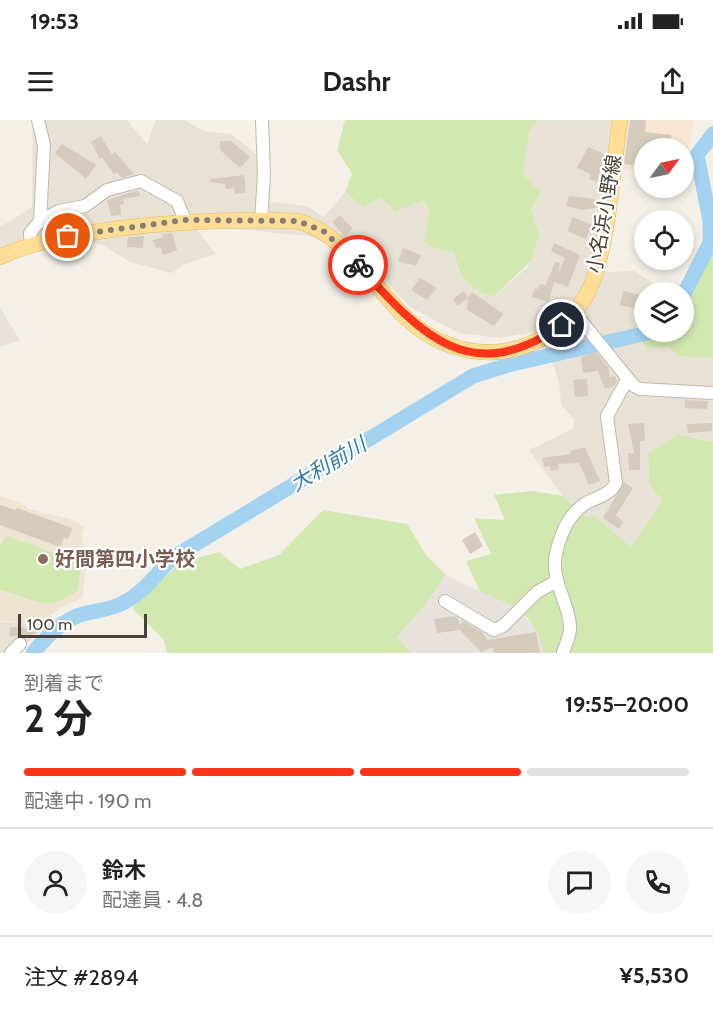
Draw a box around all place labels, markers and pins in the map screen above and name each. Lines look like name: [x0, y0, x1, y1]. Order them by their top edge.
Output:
pin: [42, 210, 93, 261]
pin: [536, 299, 587, 350]
place label: 好間第四小学校: [55, 547, 195, 571]
marker: 好間第四小学校: [36, 552, 50, 566]

